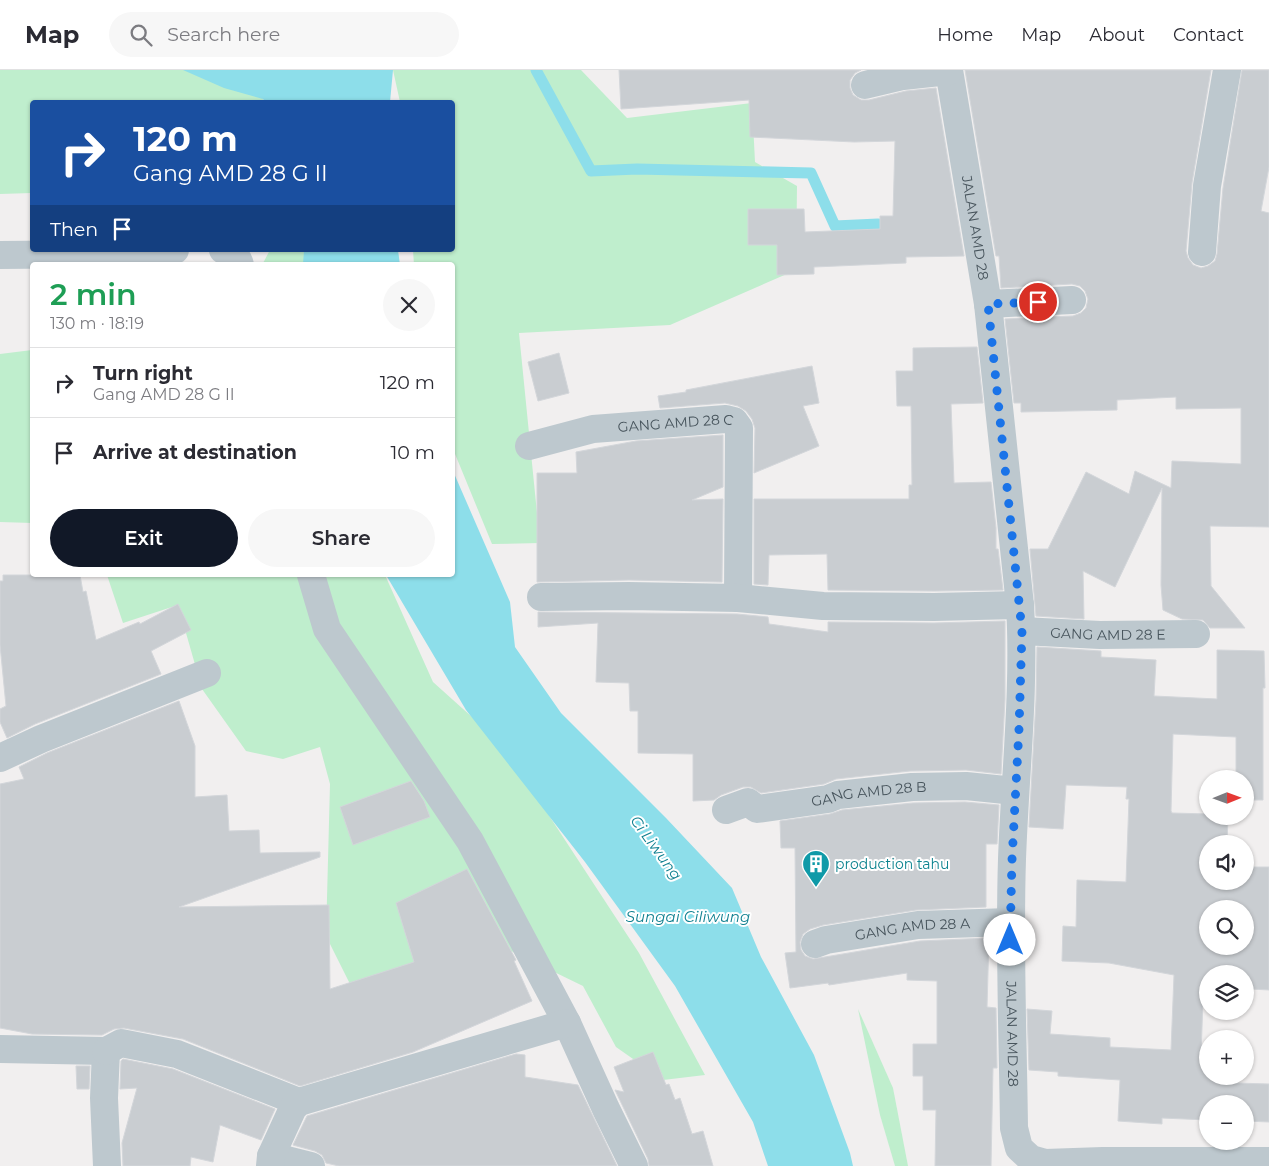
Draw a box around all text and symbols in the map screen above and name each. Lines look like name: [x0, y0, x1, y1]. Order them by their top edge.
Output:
search box: [109, 12, 459, 57]
text: Map: [25, 20, 79, 49]
icon: search: [127, 21, 155, 49]
text: Search here: [167, 23, 280, 46]
text: Home: [937, 24, 993, 46]
text: Map: [1021, 24, 1061, 46]
text: About: [1089, 24, 1145, 46]
text: Contact: [1173, 24, 1244, 46]
text: 120 m: [133, 117, 238, 160]
icon: right: [50, 120, 115, 185]
text: Gang AMD 28 G II: [133, 160, 328, 187]
street label: JALAN AMD 28: [958, 173, 993, 282]
icon: arrive: [108, 215, 136, 243]
text: Then: [50, 218, 98, 241]
text: 2 min: [50, 276, 137, 313]
button: close: [383, 279, 435, 331]
pin: [1017, 281, 1059, 323]
icon: arrive: [1024, 288, 1052, 316]
text: 130 m · 18:19: [50, 314, 144, 333]
text: Turn right: [93, 362, 193, 385]
icon: right: [50, 369, 78, 397]
text: 120 m: [380, 371, 435, 394]
text: Gang AMD 28 G II: [93, 385, 235, 404]
street label: GANG AMD 28 C: [617, 410, 735, 436]
icon: arrive: [50, 439, 78, 467]
text: Arrive at destination: [93, 441, 297, 464]
text: 10 m: [390, 441, 435, 464]
button: Exit: [50, 509, 238, 567]
button: Share: [248, 509, 435, 567]
street label: GANG AMD 28 E: [1050, 623, 1166, 644]
north arrow: [1199, 770, 1254, 825]
map controls: [1199, 770, 1254, 1150]
street label: GANG AMD 28 B: [810, 778, 927, 810]
water label: Ci Liwung: [627, 812, 686, 884]
button: sound: [1199, 835, 1254, 890]
building icon: production tahu: [801, 849, 831, 888]
place label: production tahu: [835, 855, 949, 873]
button: search: [1199, 900, 1254, 955]
water label: Sungai Ciliwung: [626, 907, 750, 926]
position arrow: [983, 913, 1035, 965]
street label: GANG AMD 28 A: [853, 914, 971, 944]
button: layers: [1199, 965, 1254, 1020]
street label: JALAN AMD 28: [1002, 980, 1022, 1087]
button: +: [1199, 1030, 1254, 1085]
button: −: [1199, 1095, 1254, 1150]

